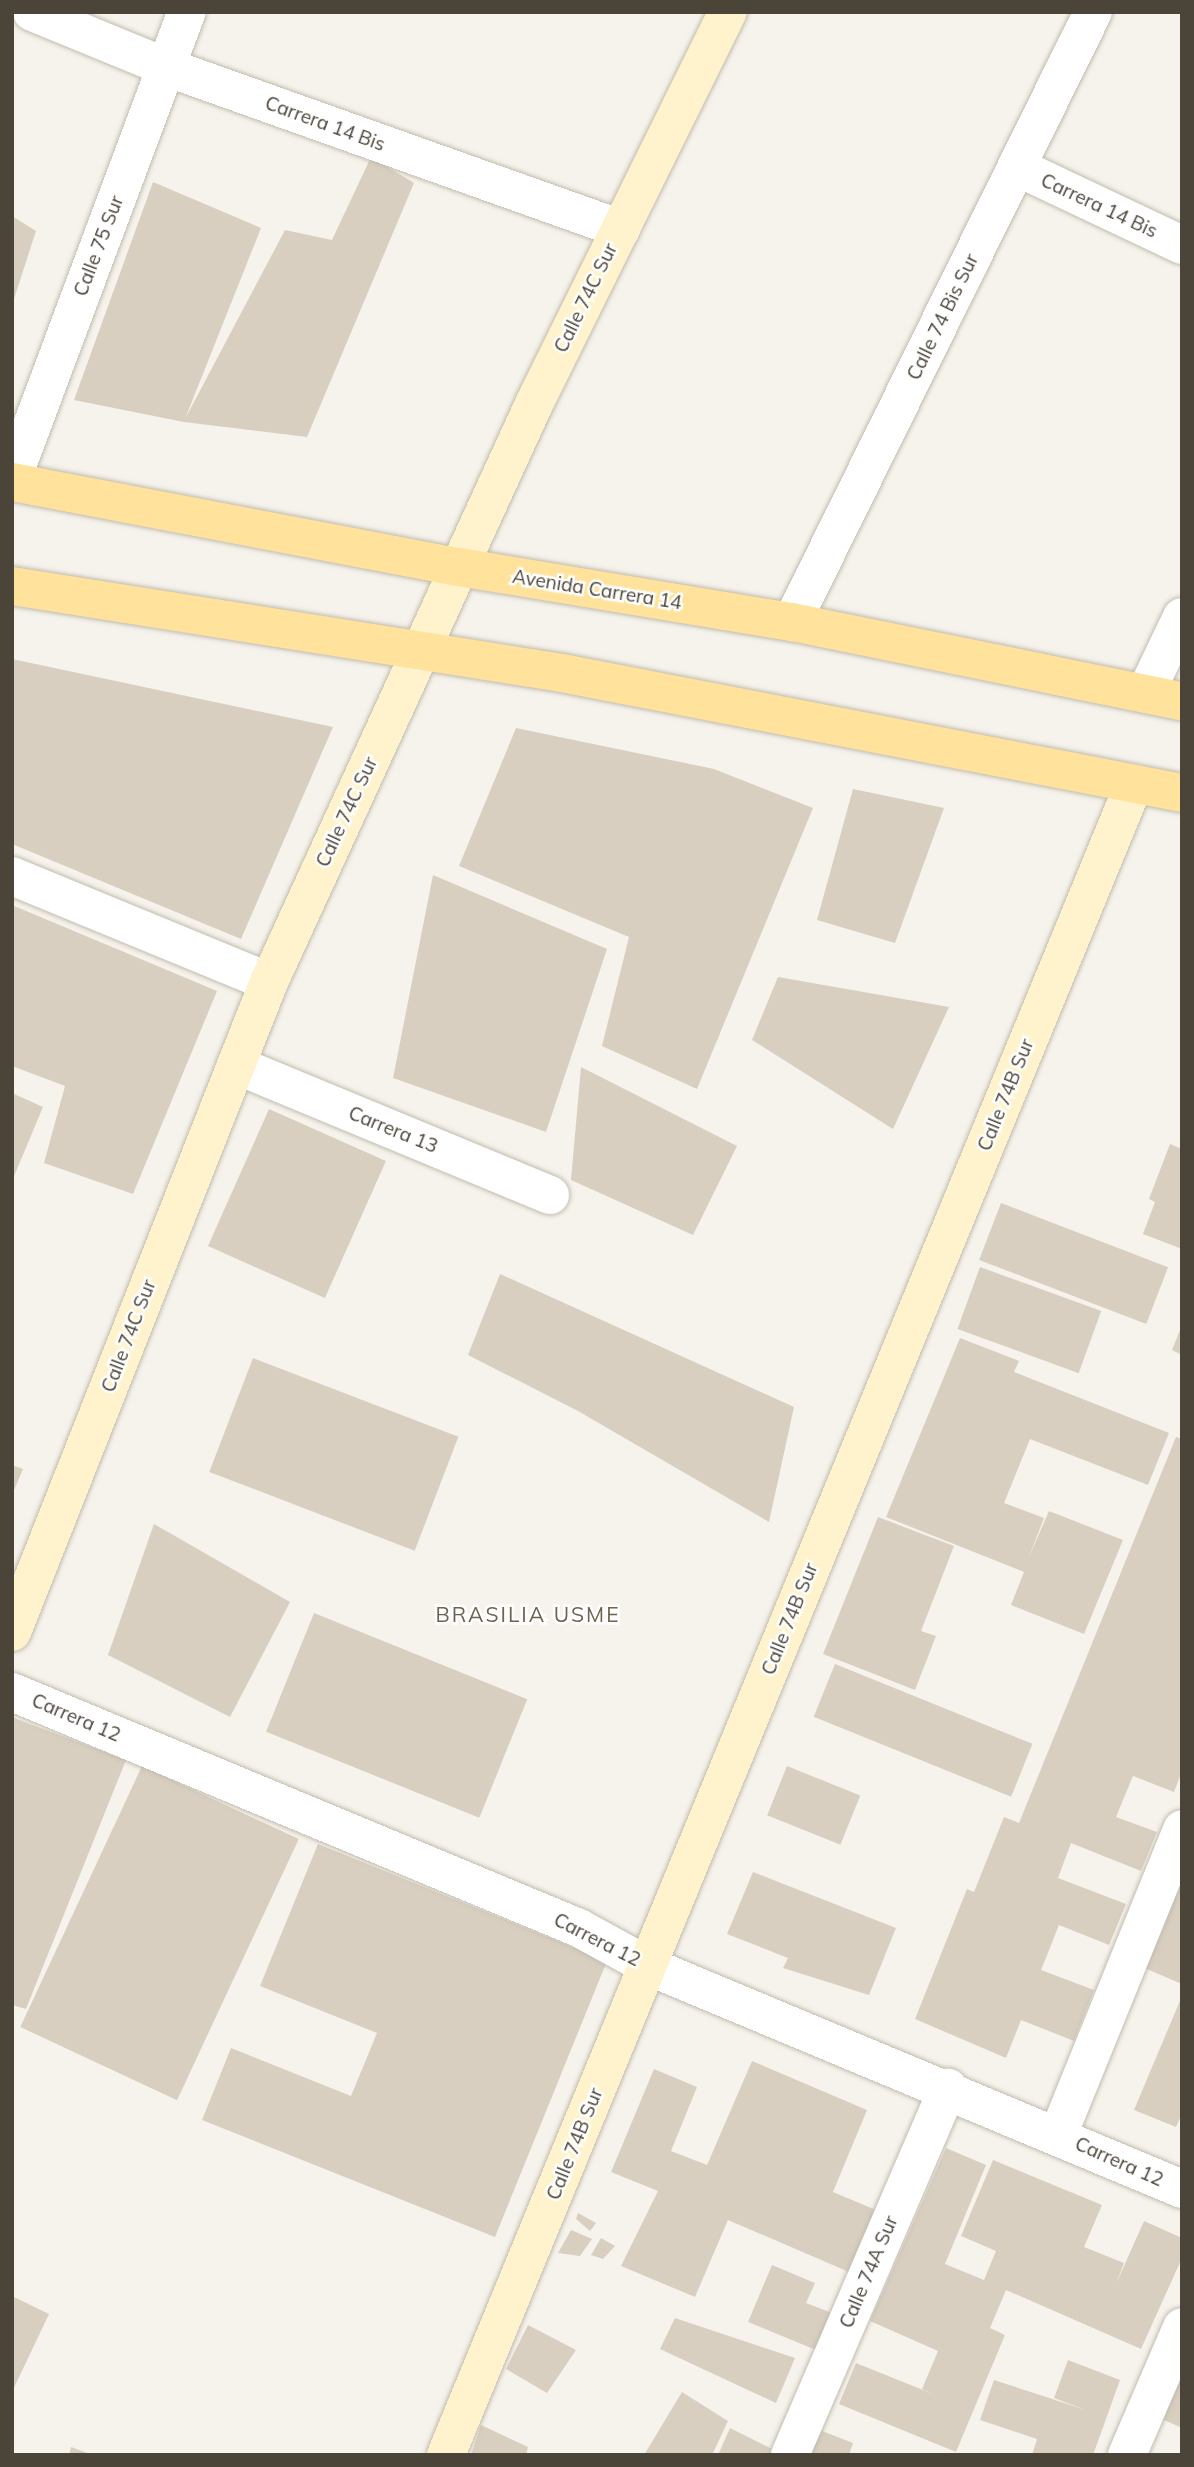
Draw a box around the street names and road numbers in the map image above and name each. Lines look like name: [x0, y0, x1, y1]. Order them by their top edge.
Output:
street label: Carrera 14 Bis: [262, 92, 388, 156]
street label: Carrera 14 Bis: [1037, 169, 1161, 243]
street label: Calle 75 Sur: [69, 192, 129, 300]
street label: Calle 74C Sur: [550, 240, 622, 356]
street label: Calle 74 Bis Sur: [903, 250, 983, 384]
street label: Avenida Carrera 14: [511, 565, 683, 615]
street label: Calle 74C Sur: [312, 753, 382, 871]
street label: Calle 74B Sur: [973, 1036, 1039, 1154]
street label: Carrera 13: [345, 1102, 441, 1158]
street label: Calle 74C Sur: [97, 1276, 161, 1396]
street label: Calle 74B Sur: [757, 1560, 823, 1678]
street label: Carrera 12: [28, 1689, 124, 1747]
street label: Carrera 12: [550, 1908, 644, 1972]
street label: Calle 74B Sur: [542, 2085, 608, 2203]
street label: Carrera 12: [1071, 2132, 1167, 2192]
street label: Calle 74A Sur: [835, 2212, 903, 2332]

